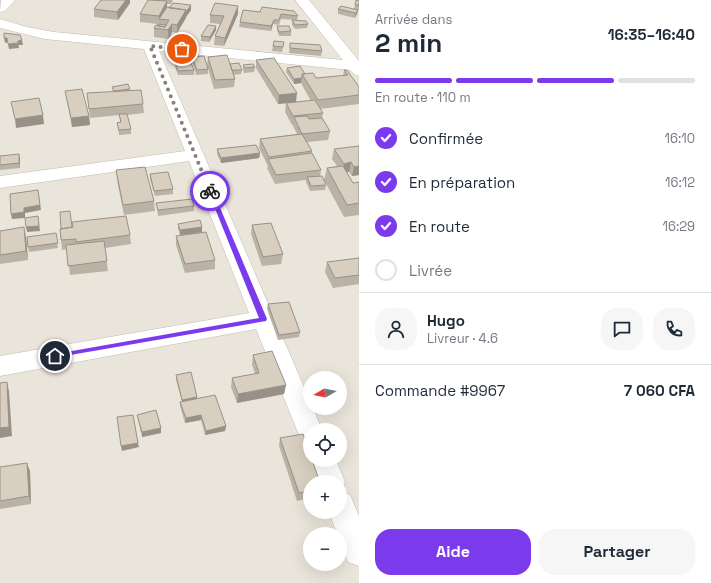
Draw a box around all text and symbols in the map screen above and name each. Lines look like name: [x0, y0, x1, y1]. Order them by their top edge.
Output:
text: Arrivée dans: [375, 11, 452, 28]
text: 16:35–16:40: [608, 25, 695, 44]
text: 2 min: [375, 26, 442, 60]
pin: [165, 32, 199, 66]
icon: bag: [171, 38, 193, 60]
text: En route · 110 m: [375, 89, 471, 106]
icon: check: [375, 127, 397, 149]
text: Confirmée: [409, 129, 483, 148]
text: 16:10: [665, 130, 695, 147]
courier: [190, 171, 230, 211]
icon: check: [375, 171, 397, 193]
text: En préparation: [409, 173, 515, 192]
text: 16:12: [665, 174, 695, 191]
icon: bike: [199, 180, 221, 202]
icon: check: [375, 215, 397, 237]
text: En route: [409, 217, 470, 236]
text: 16:29: [663, 218, 695, 235]
text: Livrée: [409, 261, 452, 280]
button: person: [375, 308, 417, 350]
button: chat: [601, 308, 643, 350]
button: phone: [653, 308, 695, 350]
text: Hugo: [427, 311, 465, 330]
text: Livreur · 4.6: [427, 330, 498, 347]
pin: [38, 339, 72, 373]
icon: home: [44, 345, 66, 367]
north arrow: [303, 371, 347, 415]
map controls: [303, 371, 347, 571]
text: Commande #9967: [375, 381, 505, 400]
text: 7 060 CFA: [624, 381, 695, 400]
button: locate: [303, 423, 347, 467]
button: +: [303, 475, 347, 519]
button: −: [303, 527, 347, 571]
button: Aide: [375, 529, 531, 575]
button: Partager: [539, 529, 695, 575]

